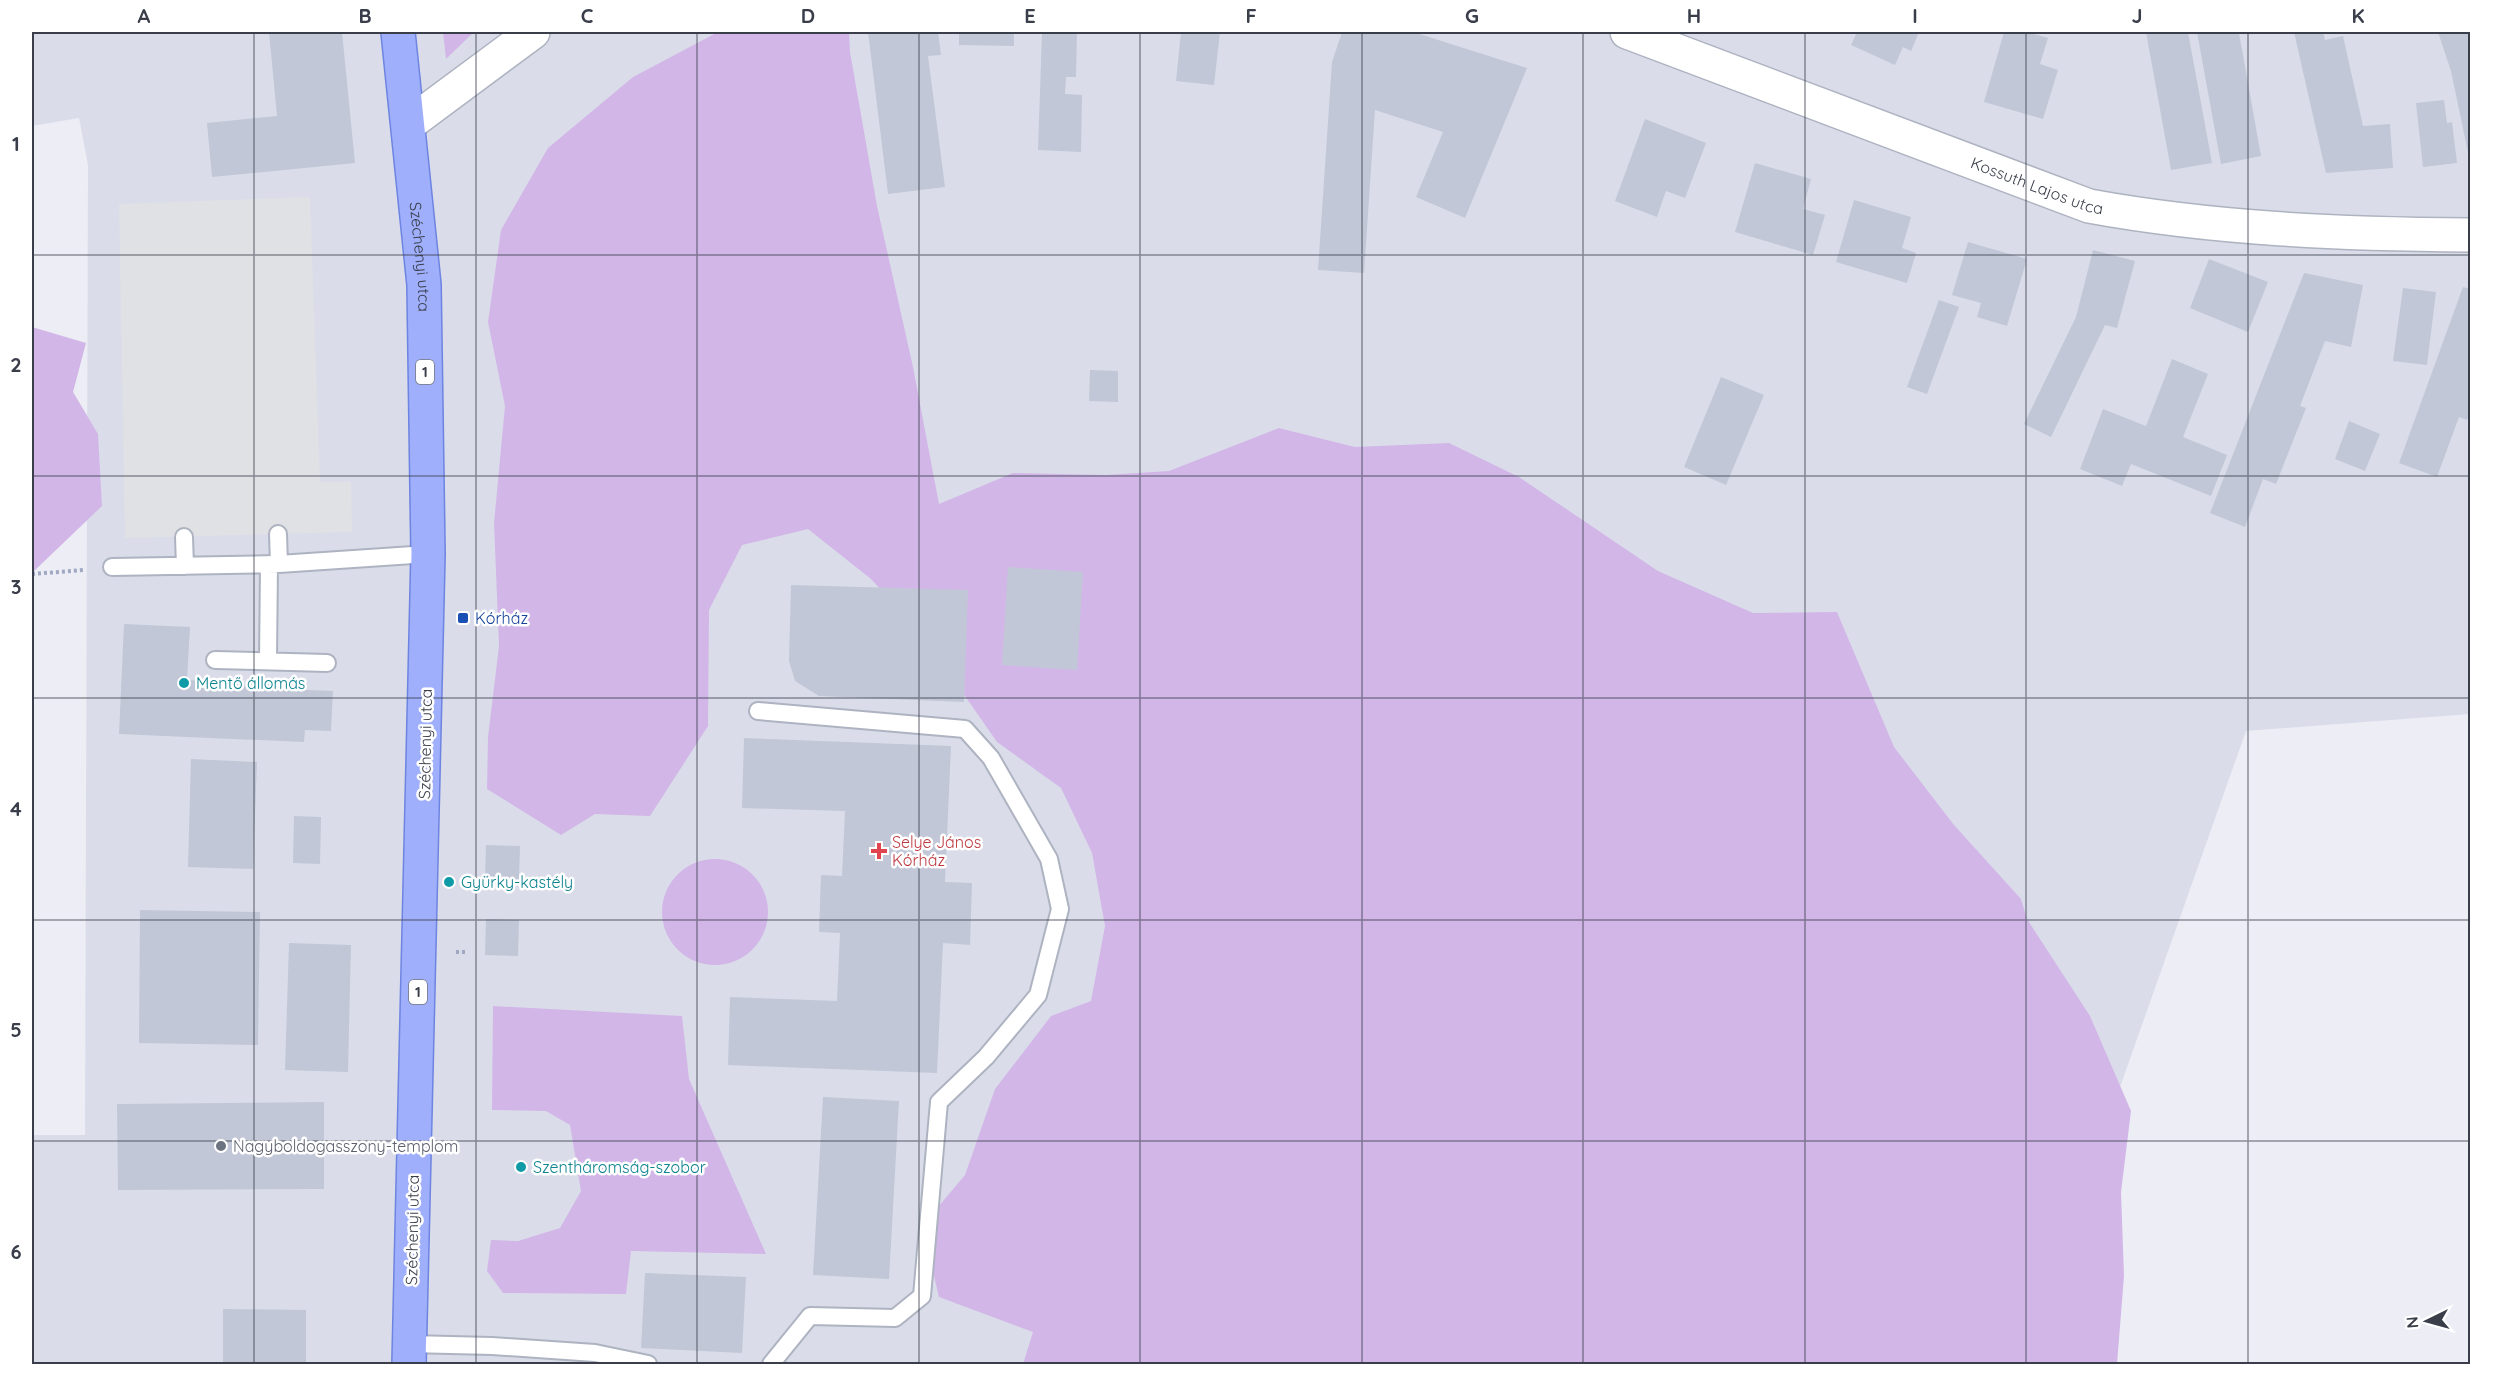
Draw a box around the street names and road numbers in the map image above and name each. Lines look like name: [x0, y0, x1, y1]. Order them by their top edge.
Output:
street label: Kossuth Lajos utca: [1968, 152, 2105, 218]
street label: Széchenyi utca: [406, 201, 434, 312]
road number: 1: [416, 360, 434, 384]
street label: Széchenyi utca: [414, 689, 436, 799]
road number: 1: [409, 980, 427, 1004]
street label: Széchenyi utca: [401, 1175, 423, 1285]

